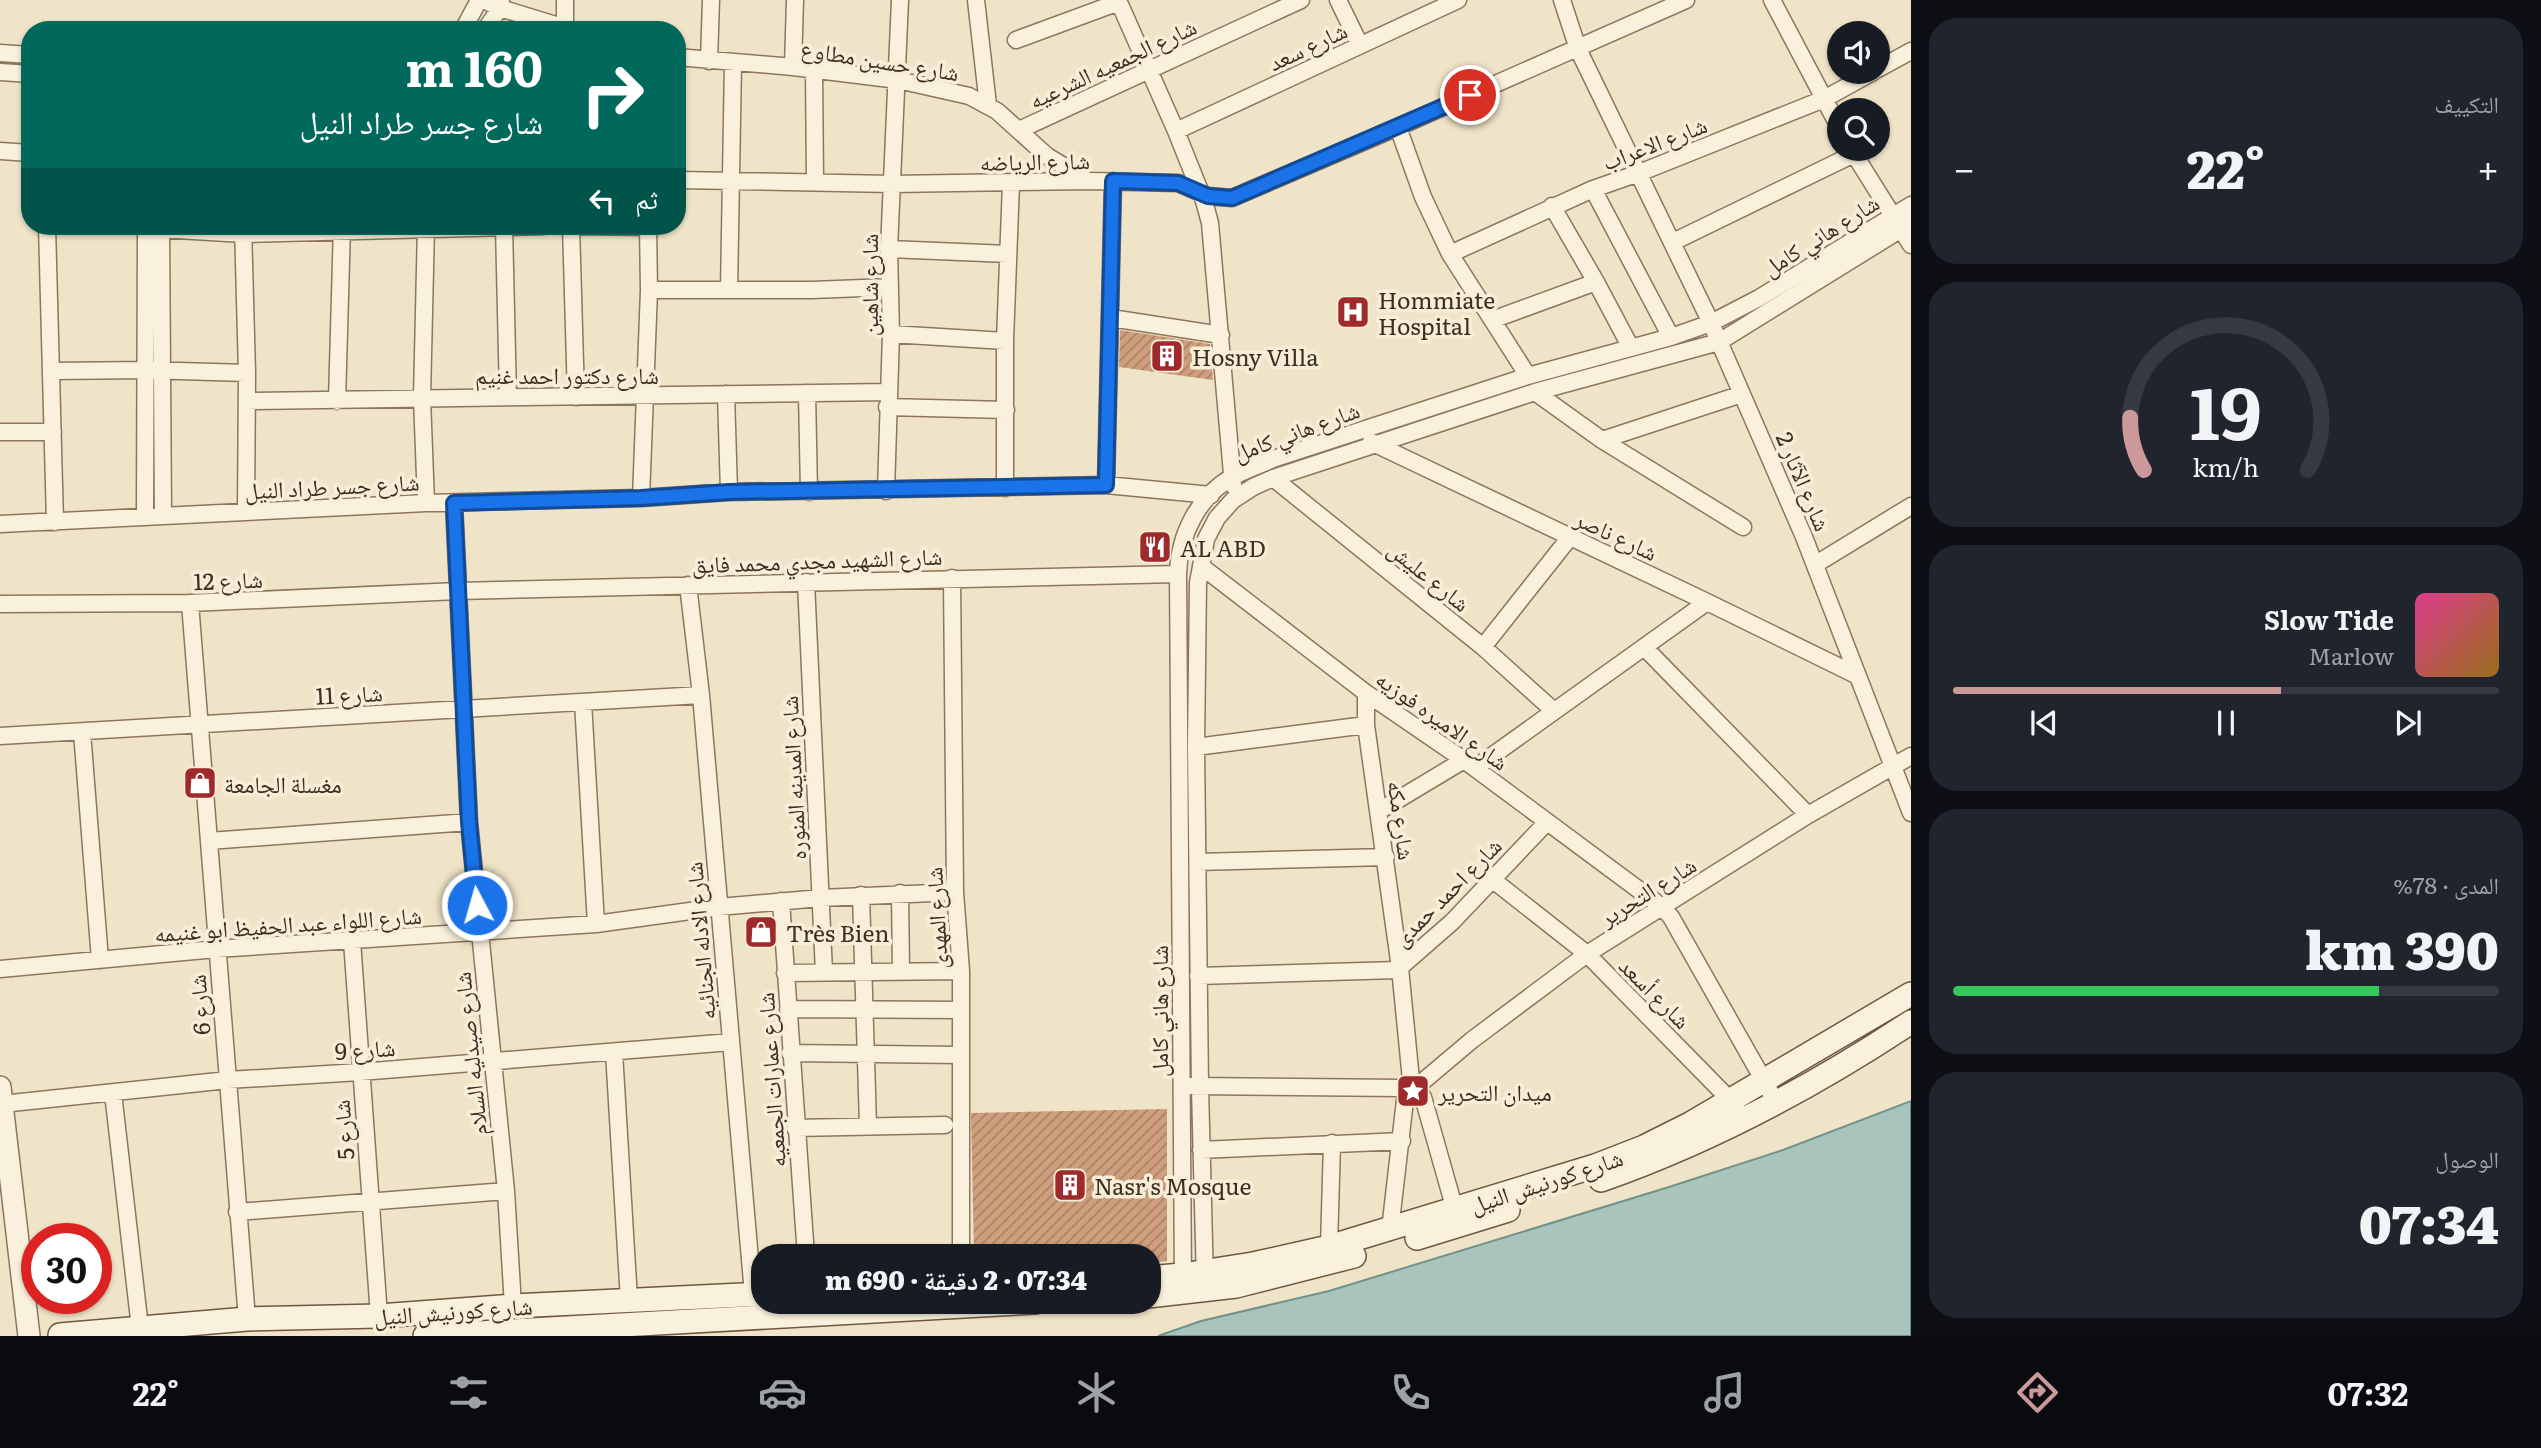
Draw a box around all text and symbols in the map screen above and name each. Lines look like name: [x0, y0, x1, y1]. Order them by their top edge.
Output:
street label: شارع الجمعيه الشرعيه: [1023, 8, 1201, 116]
street label: شارع سعد: [1262, 12, 1352, 78]
map controls: [1827, 21, 1890, 161]
button: sound: [1827, 21, 1890, 84]
text: 160 m: [405, 29, 543, 102]
street label: شارع حسين مطاوع: [798, 30, 962, 88]
icon: right: [567, 49, 658, 140]
pin: [1440, 65, 1500, 125]
icon: arrive: [1451, 76, 1489, 114]
text: التكييف: [2434, 86, 2499, 120]
text: شارع جسر طراد النيل: [299, 96, 543, 144]
button: search: [1827, 98, 1890, 161]
street label: شارع الاعراب: [1597, 106, 1711, 178]
text: 22°: [2187, 128, 2265, 205]
text: −: [1953, 138, 1975, 195]
text: +: [2477, 138, 2499, 195]
street label: شارع الرياضه: [980, 142, 1090, 178]
text: ثم: [635, 178, 658, 217]
icon: left: [583, 182, 621, 220]
street label: شارع هاني كامل: [1755, 185, 1887, 287]
street label: شارع شاهين: [851, 234, 885, 336]
place label: Hommiate Hospital: [1378, 282, 1495, 342]
hospital icon: Hommiate Hospital: [1334, 293, 1372, 331]
building icon: Hosny Villa: [1148, 337, 1186, 375]
place label: Hosny Villa: [1192, 339, 1319, 373]
text: 19: [2190, 355, 2262, 463]
street label: شارع دكتور احمد غنيم: [475, 357, 659, 392]
street label: شارع هاني كامل: [1228, 391, 1365, 472]
street label: شارع الآثار 2: [1769, 426, 1841, 536]
text: km/h: [2193, 448, 2259, 485]
street label: شارع جسر طراد النيل: [244, 463, 420, 507]
street label: شارع ناصر: [1569, 500, 1664, 568]
restaurant icon: AL ABD: [1136, 528, 1174, 566]
place label: AL ABD: [1180, 530, 1266, 564]
street label: شارع عليش: [1382, 531, 1478, 619]
street label: شارع الشهيد مجدي محمد فايق: [691, 538, 943, 584]
street label: شارع 12: [193, 561, 263, 597]
text: Slow Tide: [2264, 599, 2394, 638]
text: Marlow: [2308, 638, 2394, 672]
street label: شارع الاميره فوزيه: [1370, 661, 1516, 777]
street label: شارع 11: [315, 674, 383, 712]
street label: شارع المدينه المنوره: [771, 695, 813, 861]
icon: previous: [2025, 704, 2063, 742]
icon: pause: [2207, 704, 2245, 742]
icon: next: [2389, 704, 2427, 742]
shop icon: مغسلة الجامعة: [181, 764, 219, 802]
place label: مغسلة الجامعة: [224, 766, 342, 800]
street label: شارع مكه: [1381, 778, 1425, 862]
street label: شارع احمد حمدى: [1384, 829, 1508, 953]
street label: شارع التحرير: [1591, 847, 1702, 934]
street label: شارع الادله الجنائيه: [675, 861, 723, 1021]
street label: شارع المهدى: [915, 866, 955, 970]
text: المدى · 78%: [2393, 867, 2499, 901]
position arrow: [440, 868, 514, 942]
street label: شارع اللواء عبد الحفيظ ابو غنيمه: [153, 897, 423, 949]
text: 390 km: [2305, 909, 2499, 986]
shop icon: Très Bien: [742, 913, 780, 951]
place label: Très Bien: [786, 915, 889, 949]
street label: شارع هاني كامل: [1141, 945, 1179, 1077]
street label: شارع أسعد: [1612, 948, 1700, 1036]
street label: شارع صيدليه السلام: [443, 970, 496, 1138]
street label: شارع 6: [178, 973, 218, 1037]
street label: شارع عمارات الجمعيه: [747, 991, 793, 1169]
street label: شارع 9: [334, 1029, 396, 1067]
place icon: ميدان التحرير: [1394, 1072, 1432, 1110]
place label: ميدان التحرير: [1437, 1074, 1552, 1108]
street label: شارع 5: [322, 1099, 362, 1161]
street label: شارع كورنيش النيل: [1465, 1139, 1627, 1221]
text: الوصول: [2435, 1141, 2499, 1175]
building icon: Nasr's Mosque: [1051, 1166, 1089, 1204]
place label: Nasr's Mosque: [1094, 1168, 1251, 1202]
text: 07:34: [2359, 1183, 2499, 1260]
speed limit sign: 30: [21, 1223, 112, 1314]
text: 07:34 · 2 دقيقة · 690 m: [825, 1259, 1087, 1298]
street label: شارع كورنيش النيل: [372, 1287, 534, 1333]
text: 22°: [133, 1368, 179, 1416]
icon: filters: [444, 1368, 493, 1417]
icon: car: [758, 1368, 807, 1417]
icon: climate: [1072, 1368, 1121, 1417]
icon: phone: [1386, 1368, 1435, 1417]
icon: music: [1700, 1368, 1749, 1417]
icon: directions: [2013, 1368, 2062, 1417]
text: 07:32: [2327, 1368, 2409, 1416]

